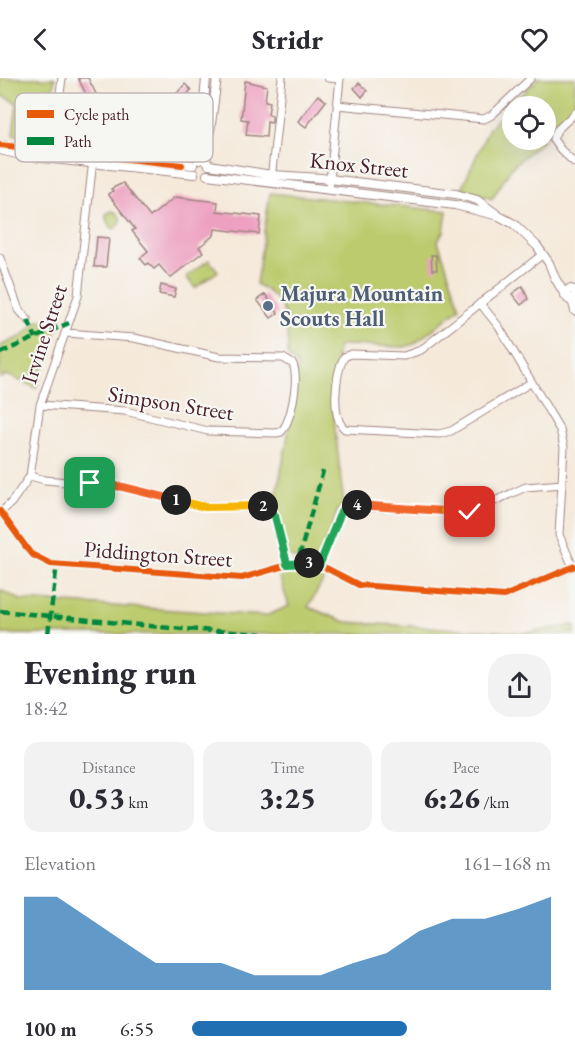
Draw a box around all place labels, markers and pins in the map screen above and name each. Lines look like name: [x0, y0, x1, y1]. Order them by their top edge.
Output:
place label: Majura Mountain Scouts Hall: [280, 279, 444, 333]
marker: Majura Mountain Scouts Hall: [261, 299, 275, 313]
pin: [64, 457, 115, 508]
pin: 1: [161, 485, 191, 515]
pin: [444, 486, 495, 537]
pin: 4: [342, 490, 372, 520]
pin: 2: [248, 491, 278, 521]
pin: 3: [294, 548, 324, 578]

